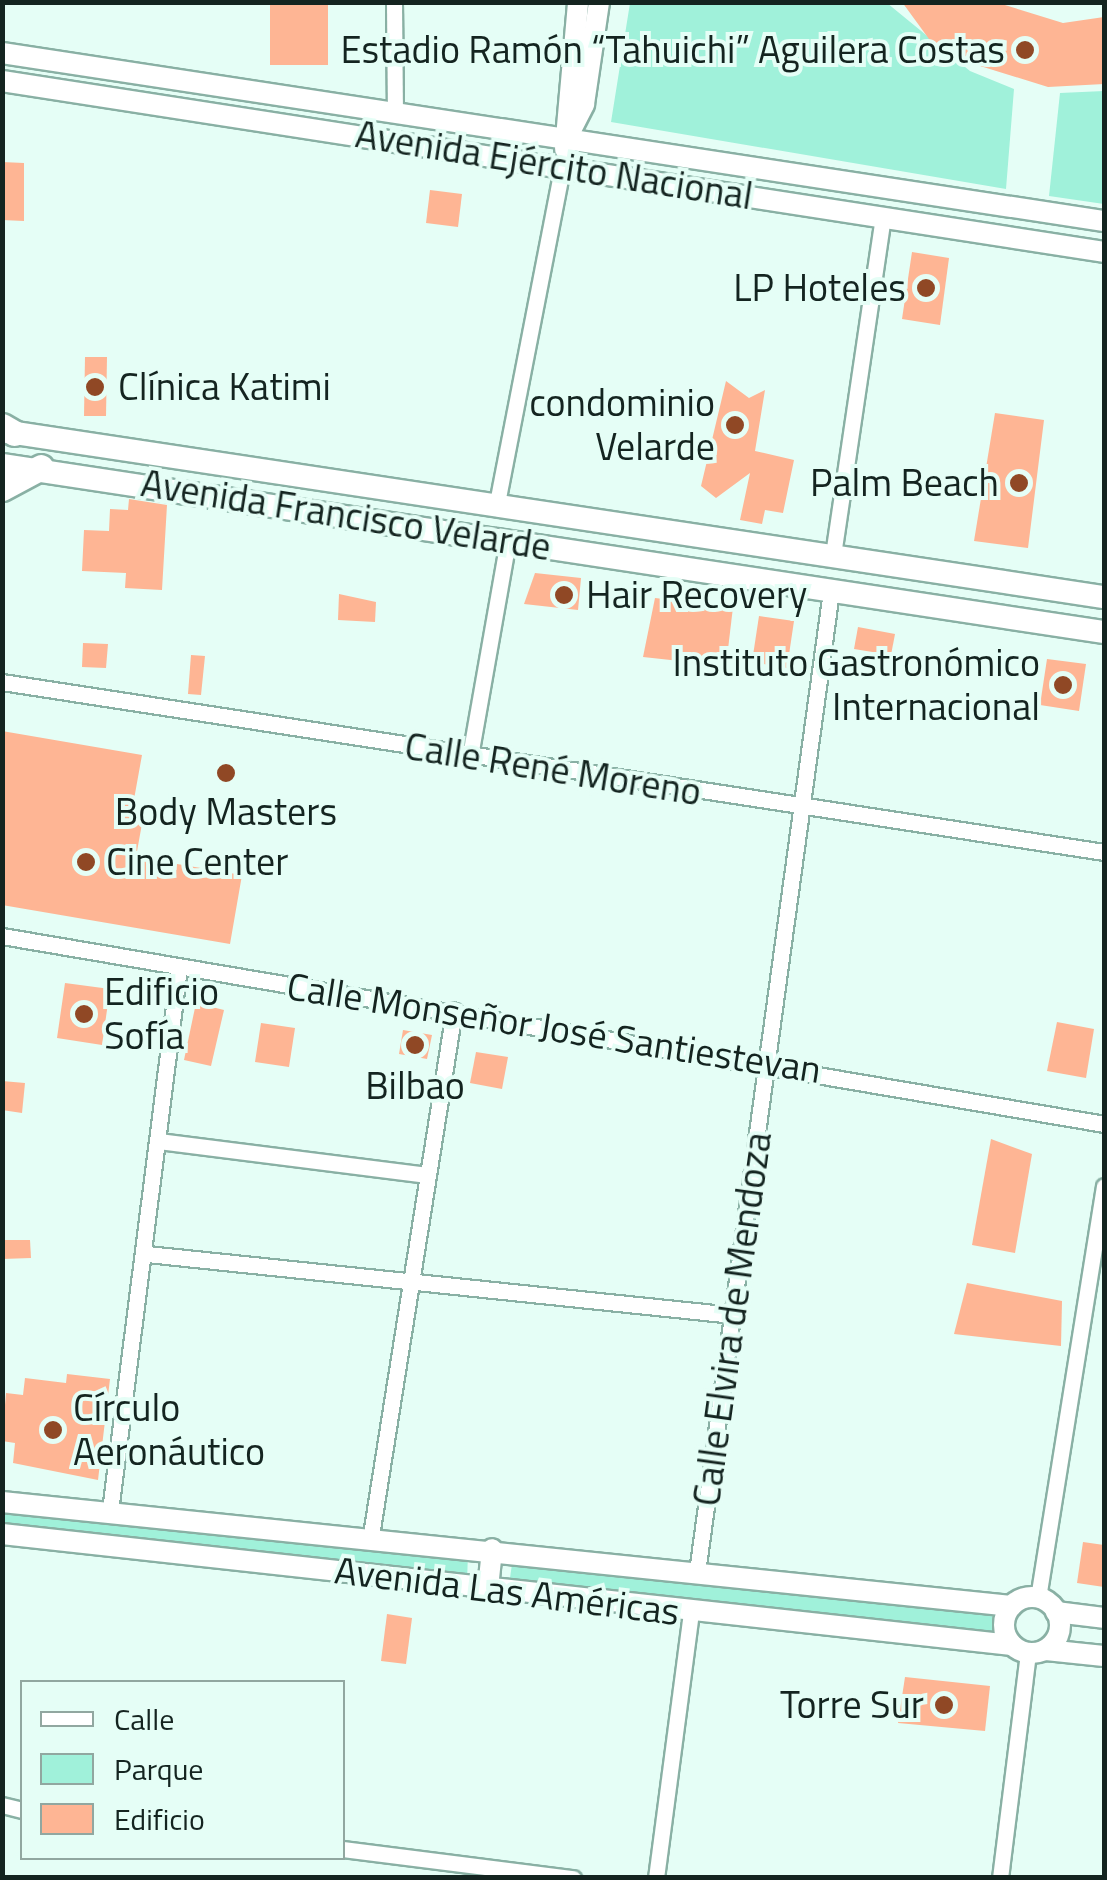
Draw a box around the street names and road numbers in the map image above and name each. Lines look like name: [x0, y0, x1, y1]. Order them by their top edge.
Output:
street label: Avenida Ejército Nacional: [352, 111, 756, 219]
street label: Avenida Francisco Velarde: [138, 460, 554, 570]
street label: Calle René Moreno: [402, 723, 704, 815]
street label: Calle Monseñor José Santiestevan: [284, 963, 824, 1093]
street label: Calle Elvira de Mendoza: [683, 1129, 781, 1509]
street label: Avenida Las Américas: [332, 1547, 682, 1635]

